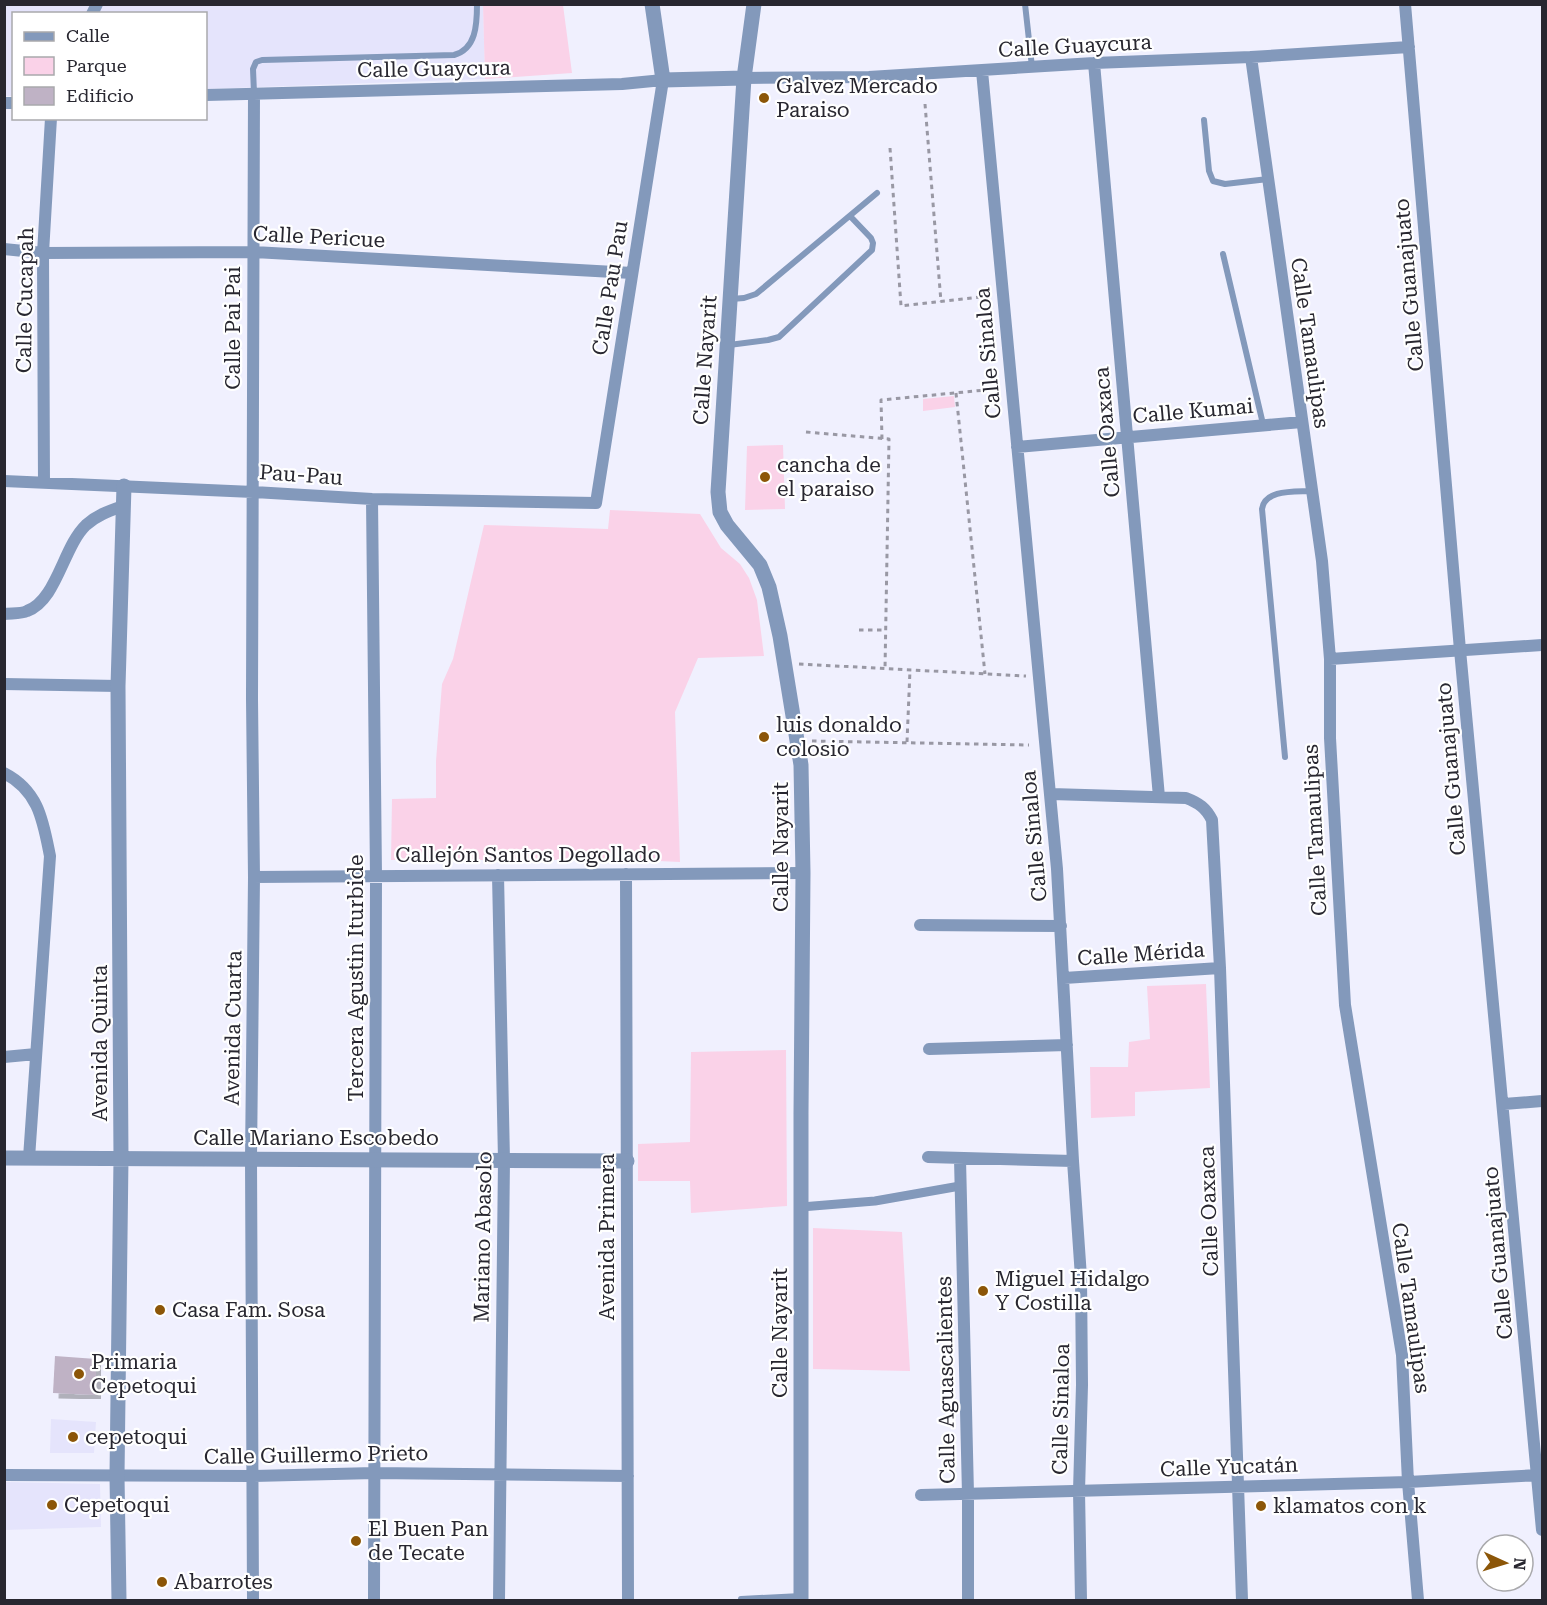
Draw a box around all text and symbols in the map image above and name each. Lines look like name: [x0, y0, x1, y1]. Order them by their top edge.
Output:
legend: [12, 12, 207, 120]
text: Calle: [66, 25, 110, 46]
street label: Calle Guaycura: [998, 30, 1153, 62]
text: Parque: [66, 55, 127, 76]
street label: Calle Guaycura: [357, 56, 512, 82]
place label: Galvez Mercado Paraiso: [776, 74, 938, 122]
text: Edificio: [66, 85, 134, 106]
marker: Galvez Mercado Paraiso: [757, 91, 771, 105]
street label: Calle Guanajuato: [1389, 197, 1429, 373]
street label: Calle Pau Pau: [587, 219, 633, 357]
street label: Calle Pericue: [252, 222, 386, 252]
street label: Calle Cucapah: [12, 226, 38, 373]
street label: Calle Tamaulipas: [1286, 256, 1334, 430]
street label: Calle Pai Pai: [221, 266, 245, 390]
street label: Calle Sinaloa: [970, 286, 1006, 420]
street label: Calle Nayarit: [688, 294, 722, 426]
street label: Calle Oaxaca: [1089, 365, 1125, 498]
street label: Calle Kumai: [1132, 394, 1255, 428]
place label: cancha de el paraiso: [777, 453, 881, 501]
street label: Pau-Pau: [258, 460, 344, 490]
marker: cancha de el paraiso: [758, 470, 772, 484]
street label: Calle Guanajuato: [1431, 681, 1471, 857]
place label: luis donaldo colosio: [776, 713, 902, 761]
marker: luis donaldo colosio: [757, 730, 771, 744]
street label: Calle Tamaulipas: [1299, 744, 1331, 916]
street label: Calle Sinaloa: [1016, 769, 1052, 903]
street label: Calle Nayarit: [769, 782, 793, 912]
street label: Callejón Santos Degollado: [395, 843, 661, 867]
street label: Tercera Agustin Iturbide: [344, 855, 368, 1101]
street label: Calle Mérida: [1076, 938, 1206, 970]
street label: Avenida Cuarta: [220, 949, 246, 1106]
street label: Avenida Quinta: [88, 964, 112, 1121]
street label: Calle Mariano Escobedo: [193, 1126, 439, 1150]
street label: Calle Oaxaca: [1195, 1145, 1223, 1277]
street label: Mariano Abasolo: [470, 1151, 496, 1323]
street label: Avenida Primera: [595, 1153, 619, 1321]
street label: Calle Guanajuato: [1478, 1165, 1518, 1341]
street label: Calle Tamaulipas: [1387, 1221, 1435, 1395]
place label: Miguel Hidalgo Y Costilla: [995, 1267, 1150, 1315]
street label: Calle Nayarit: [768, 1268, 792, 1398]
street label: Calle Aguascalientes: [932, 1276, 960, 1484]
marker: Miguel Hidalgo Y Costilla: [976, 1284, 990, 1298]
place label: Casa Fam. Sosa: [172, 1298, 326, 1322]
marker: Casa Fam. Sosa: [153, 1303, 167, 1317]
street label: Calle Sinaloa: [1048, 1342, 1074, 1475]
place label: Primaria Cepetoqui: [91, 1350, 197, 1398]
marker: Primaria Cepetoqui: [72, 1367, 86, 1381]
place label: cepetoqui: [85, 1425, 188, 1449]
marker: cepetoqui: [66, 1430, 80, 1444]
street label: Calle Guillermo Prieto: [204, 1441, 428, 1469]
street label: Calle Yucatán: [1160, 1453, 1299, 1481]
place label: Cepetoqui: [64, 1493, 170, 1517]
place label: klamatos con k: [1273, 1494, 1427, 1518]
marker: Cepetoqui: [45, 1498, 59, 1512]
marker: klamatos con k: [1254, 1499, 1268, 1513]
place label: El Buen Pan de Tecate: [368, 1517, 489, 1565]
north arrow: [1475, 1533, 1535, 1593]
marker: El Buen Pan de Tecate: [349, 1534, 363, 1548]
text: N: [1510, 1557, 1529, 1571]
place label: Abarrotes: [174, 1570, 273, 1594]
marker: Abarrotes: [155, 1575, 169, 1589]

